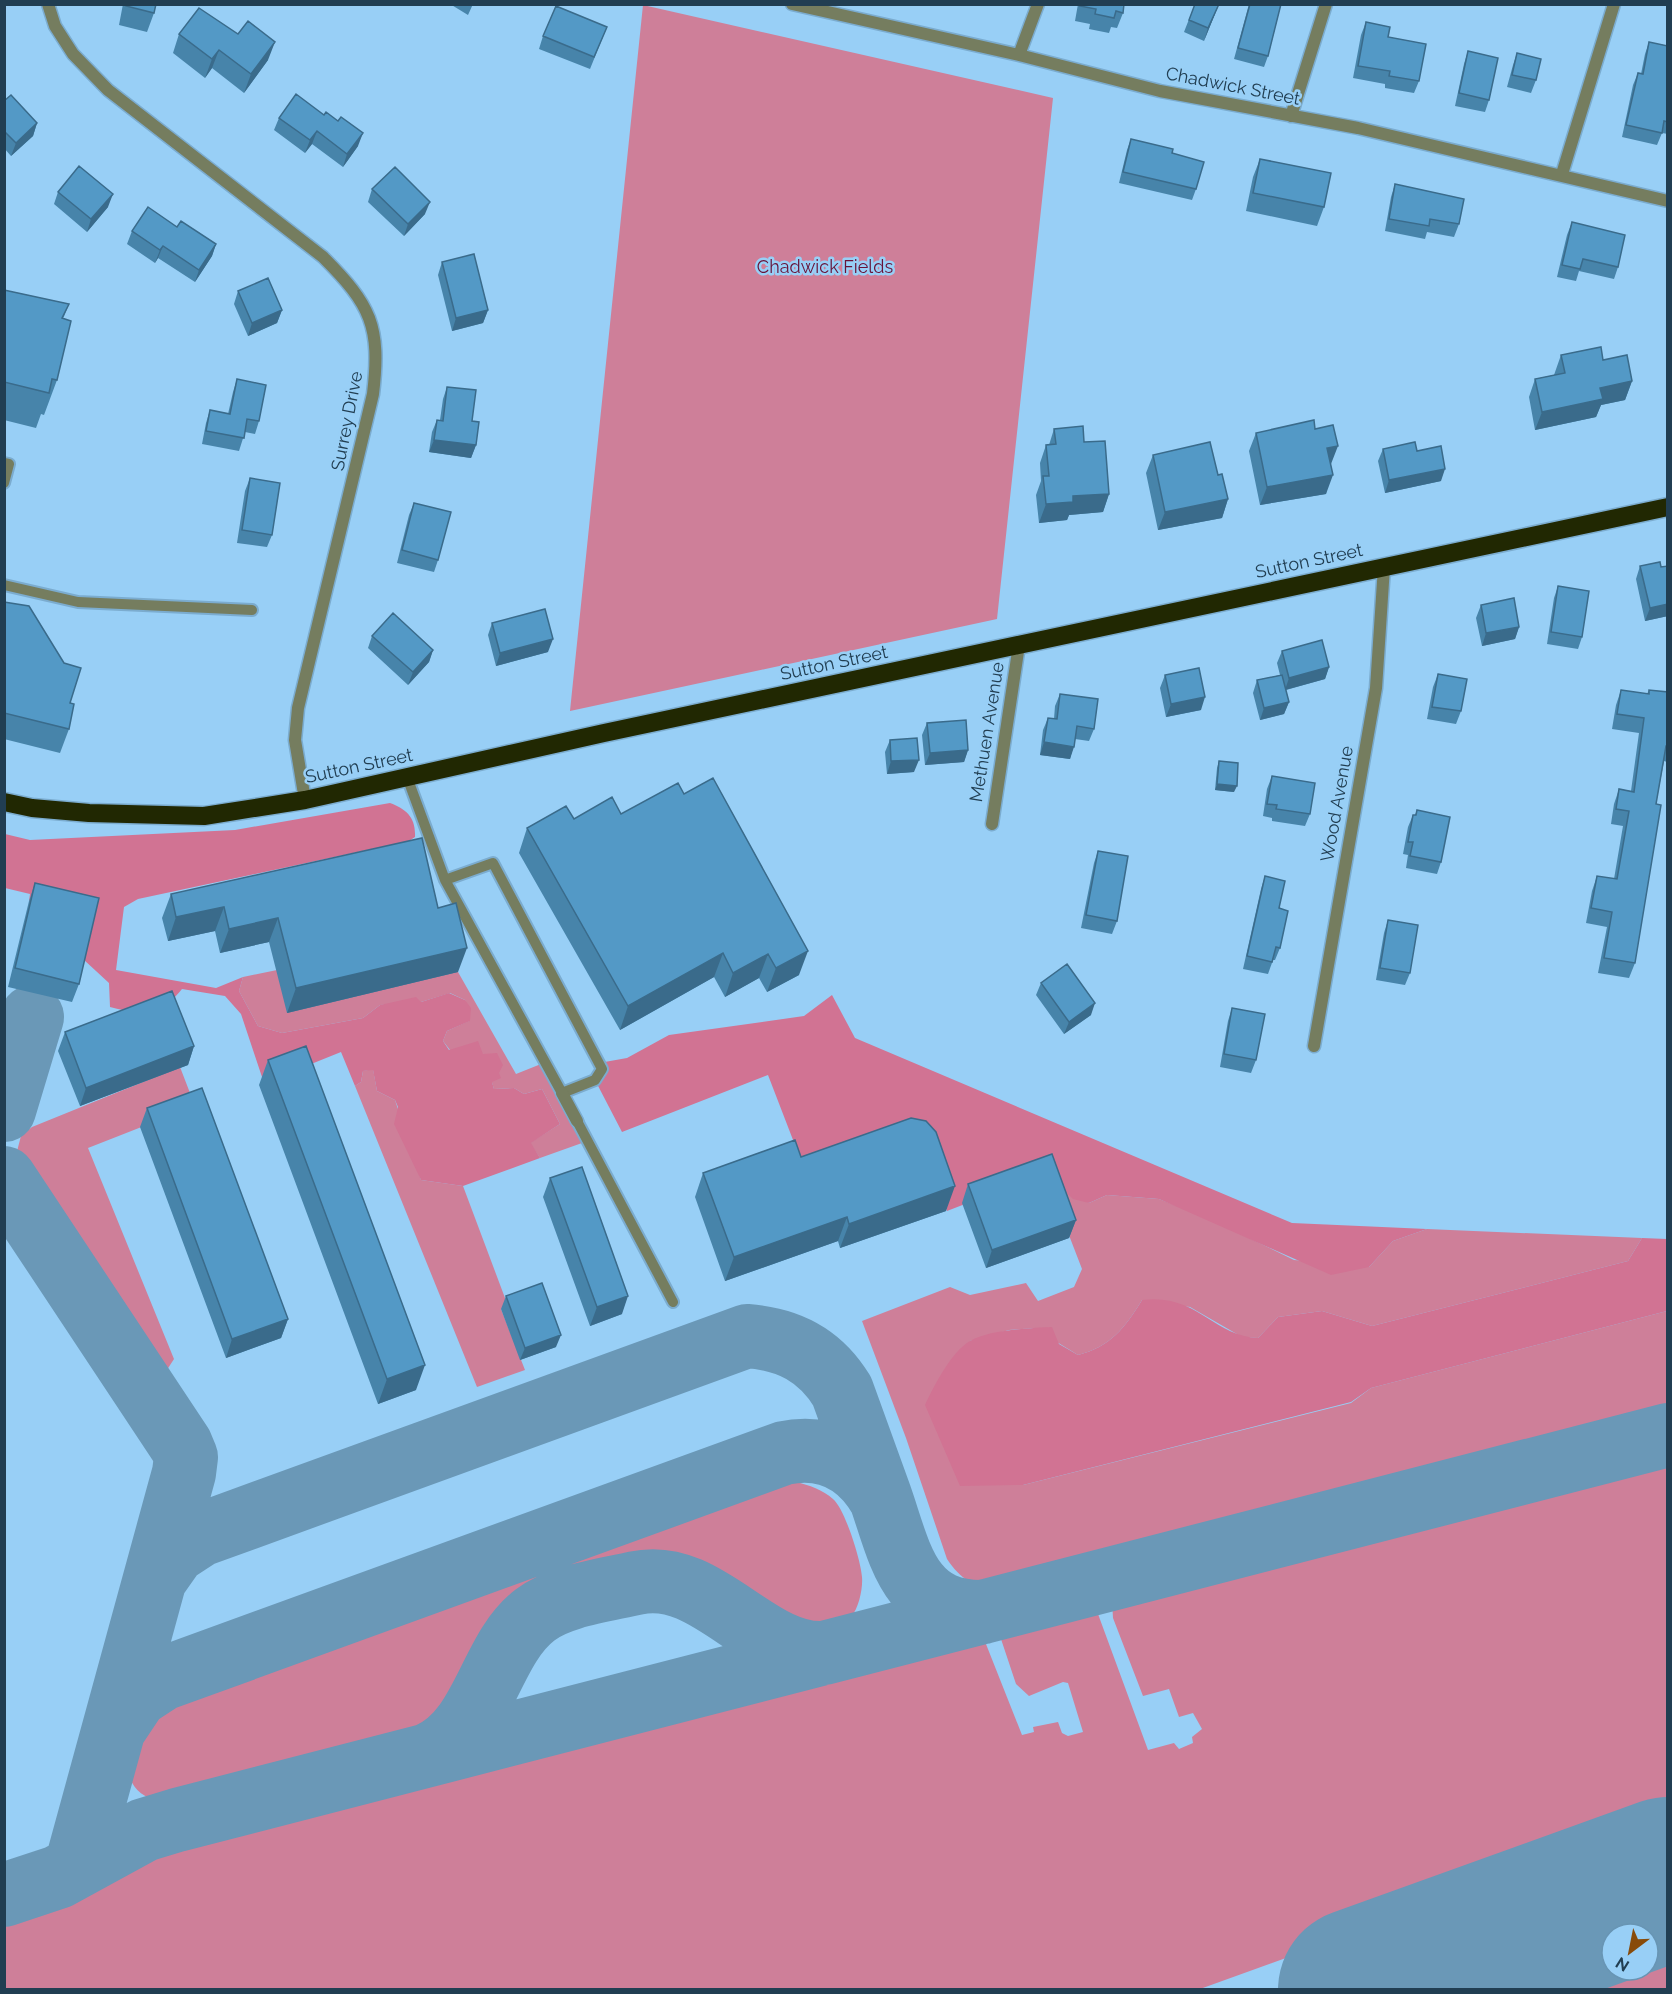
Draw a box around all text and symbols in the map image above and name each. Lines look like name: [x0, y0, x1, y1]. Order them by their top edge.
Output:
street label: Chadwick Street: [1164, 62, 1302, 109]
park label: Chadwick Fields: [757, 256, 893, 277]
street label: Surrey Drive: [327, 369, 367, 473]
street label: Sutton Street: [1253, 539, 1364, 582]
street label: Sutton Street: [778, 641, 889, 684]
street label: Methuen Avenue: [965, 660, 1008, 803]
street label: Sutton Street: [303, 744, 414, 787]
street label: Wood Avenue: [1316, 744, 1357, 864]
north arrow: [1600, 1922, 1660, 1982]
text: N: [1612, 1953, 1633, 1976]

